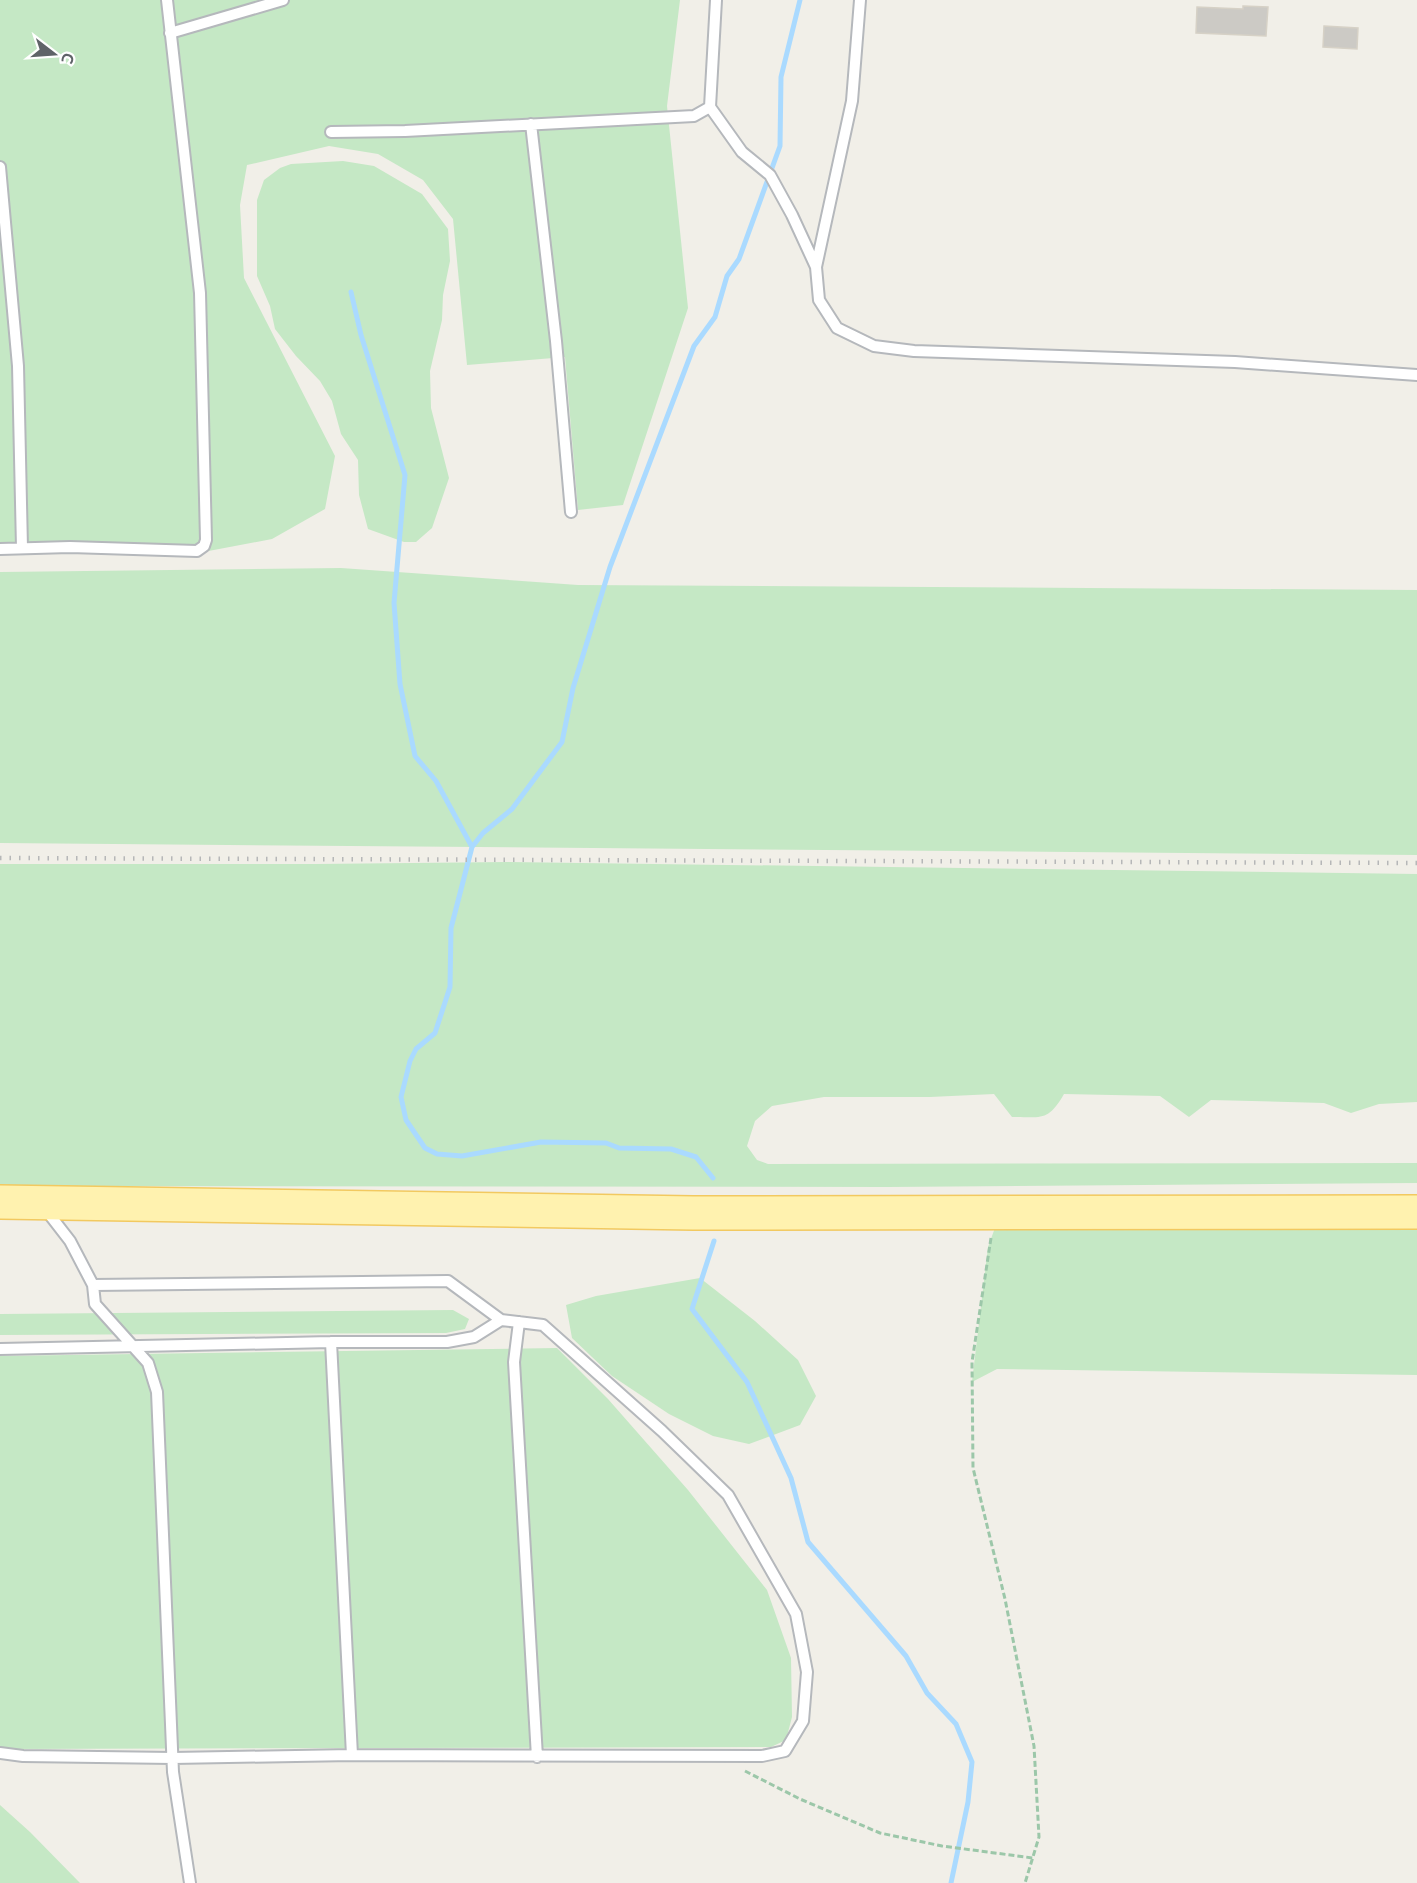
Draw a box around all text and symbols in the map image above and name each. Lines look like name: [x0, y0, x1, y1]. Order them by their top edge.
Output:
north arrow: [24, 24, 84, 84]
text: С: [58, 51, 78, 66]

